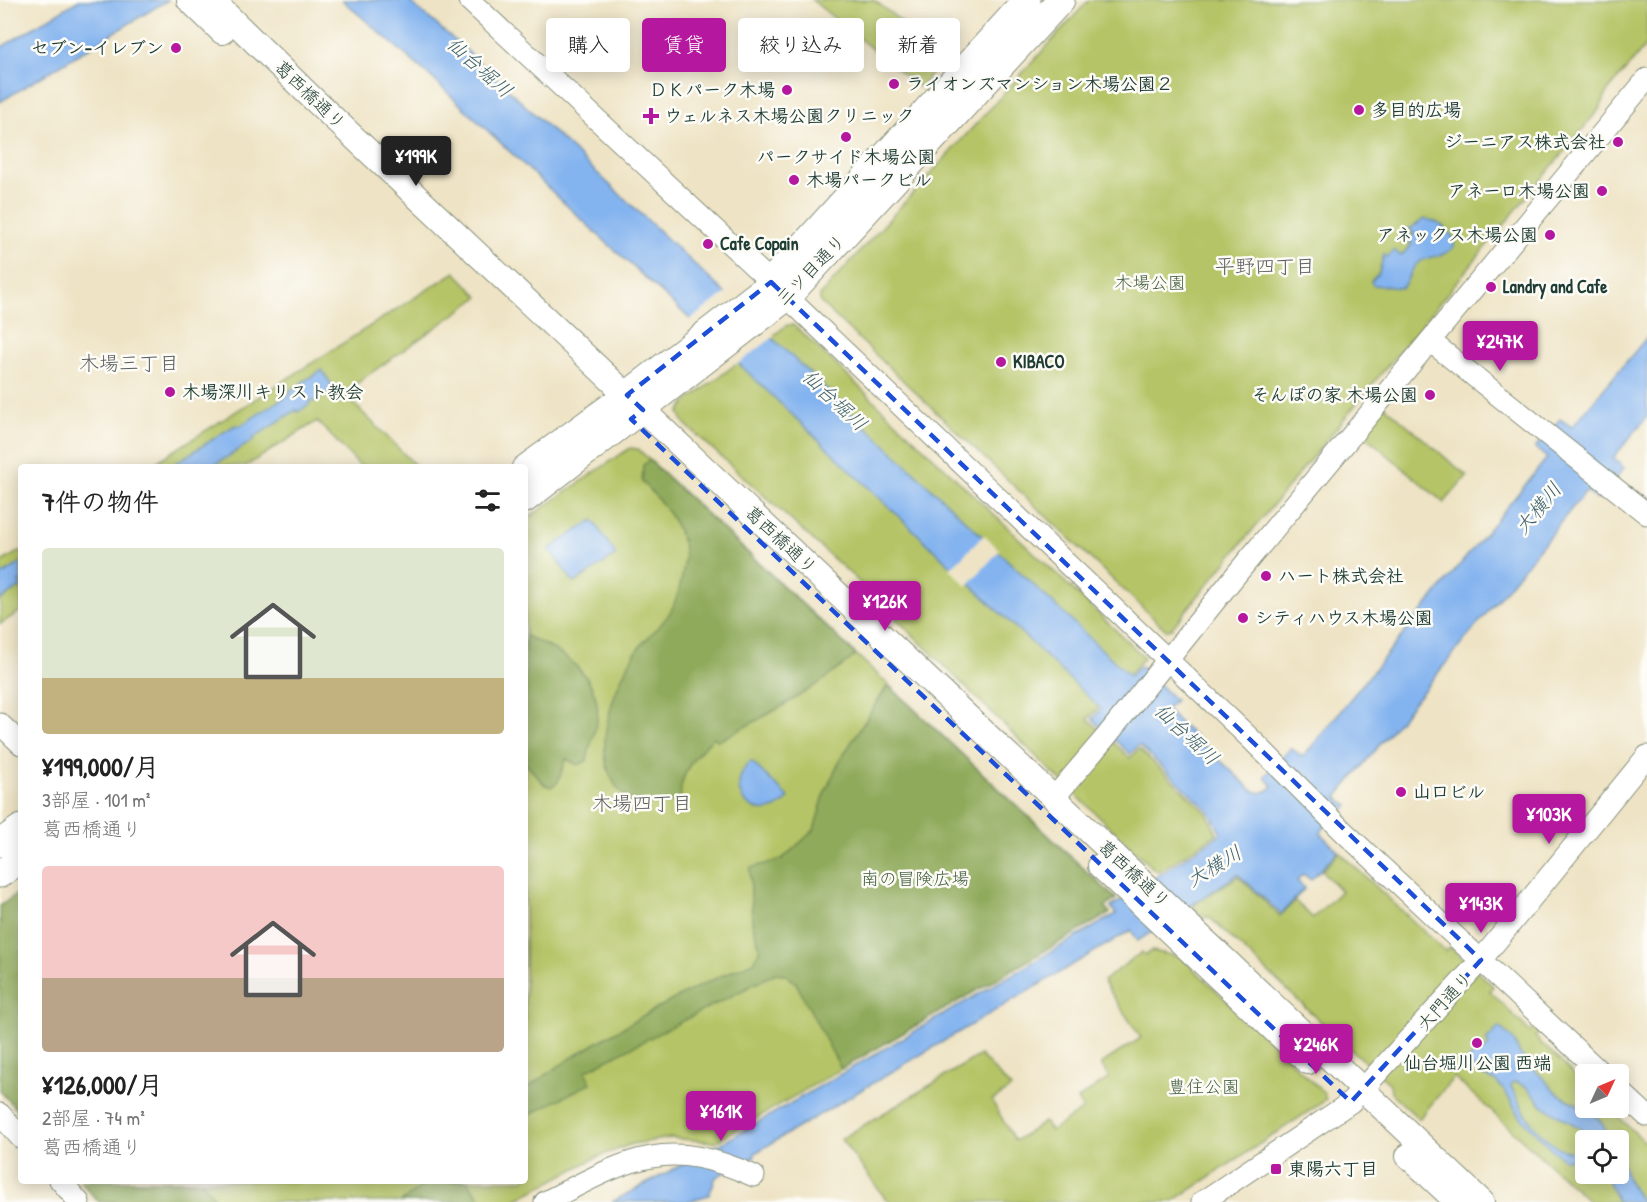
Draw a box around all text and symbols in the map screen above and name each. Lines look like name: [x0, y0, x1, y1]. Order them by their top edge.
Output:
chip: 購入: [546, 18, 630, 72]
chip: 賃貸: [642, 18, 726, 72]
chip: 絞り込み: [738, 18, 864, 72]
chip: 新着: [876, 18, 960, 72]
water label: 仙台堀川: [442, 30, 519, 103]
place label: セブン-イレブン: [31, 35, 164, 60]
marker: セブン-イレブン: [169, 41, 183, 55]
street label: 葛西橋通り: [269, 54, 351, 135]
place label: ライオンズマンション木場公園２: [906, 71, 1174, 96]
place label: ＤＫパーク木場: [649, 77, 775, 102]
marker: ライオンズマンション木場公園２: [887, 77, 901, 91]
marker: ＤＫパーク木場: [780, 83, 794, 97]
place label: 多目的広場: [1371, 97, 1461, 122]
place label: ウェルネス木場公園クリニック: [664, 103, 914, 128]
marker: 多目的広場: [1352, 103, 1366, 117]
marker: ウェルネス木場公園クリニック: [642, 107, 660, 125]
place label: ジーニアス株式会社: [1444, 129, 1606, 154]
marker: パークサイド木場公園: [839, 130, 853, 144]
marker: ジーニアス株式会社: [1611, 135, 1625, 149]
pin: ¥199K: [374, 136, 458, 187]
text: ¥199K: [395, 142, 437, 169]
place label: パークサイド木場公園: [757, 144, 935, 169]
place label: 木場パークビル: [806, 167, 932, 192]
marker: 木場パークビル: [787, 173, 801, 187]
place label: アネーロ木場公園: [1448, 178, 1590, 203]
marker: アネーロ木場公園: [1595, 184, 1609, 198]
place label: アネックス木場公園: [1377, 222, 1538, 247]
marker: アネックス木場公園: [1543, 228, 1557, 242]
street label: 三ツ目通り: [770, 229, 851, 311]
place label: Cafe Copain: [720, 231, 799, 257]
marker: Cafe Copain: [701, 237, 715, 251]
district label: 平野四丁目: [1215, 252, 1315, 279]
park label: 木場公園: [1114, 270, 1186, 295]
place label: Landry and Cafe: [1503, 274, 1608, 300]
marker: Landry and Cafe: [1484, 280, 1498, 294]
pin: ¥247K: [1458, 321, 1542, 372]
text: ¥247K: [1477, 327, 1523, 354]
district label: 木場三丁目: [79, 349, 179, 376]
place label: KIBACO: [1013, 349, 1064, 374]
marker: KIBACO: [994, 355, 1008, 369]
water label: 仙台堀川: [797, 362, 874, 437]
place label: 木場深川キリスト教会: [182, 379, 363, 404]
place label: そんぽの家 木場公園: [1252, 382, 1418, 407]
marker: 木場深川キリスト教会: [163, 385, 177, 399]
marker: そんぽの家 木場公園: [1423, 388, 1437, 402]
water label: 大横川: [1508, 476, 1567, 539]
text: 7件の物件: [42, 484, 159, 519]
icon: filters: [471, 484, 504, 517]
street label: 葛西橋通り: [740, 500, 823, 579]
place label: ハート株式会社: [1278, 563, 1404, 588]
marker: ハート株式会社: [1259, 569, 1273, 583]
pin: ¥126K: [843, 581, 927, 632]
icon: home: [219, 587, 327, 695]
text: ¥126K: [863, 587, 907, 614]
place label: シティハウス木場公園: [1255, 605, 1433, 630]
marker: シティハウス木場公園: [1236, 611, 1250, 625]
water label: 仙台堀川: [1149, 696, 1226, 771]
text: ¥199,000/月: [42, 749, 160, 784]
place label: 山口ビル: [1413, 779, 1485, 804]
marker: 山口ビル: [1394, 785, 1408, 799]
text: 3部屋 · 101 m²: [42, 786, 150, 813]
district label: 木場四丁目: [592, 789, 692, 816]
pin: ¥103K: [1507, 794, 1591, 845]
text: ¥103K: [1527, 800, 1571, 827]
text: 葛西橋通り: [42, 815, 142, 842]
street label: 葛西橋通り: [1093, 834, 1176, 913]
water label: 大横川: [1181, 839, 1246, 893]
park label: 南の冒険広場: [861, 866, 969, 891]
pin: ¥143K: [1439, 883, 1523, 934]
text: ¥143K: [1459, 889, 1503, 916]
icon: home: [219, 905, 327, 1013]
street label: 大門通り: [1411, 966, 1478, 1036]
pin: ¥246K: [1274, 1024, 1358, 1075]
text: ¥246K: [1294, 1030, 1338, 1057]
marker: 仙台堀川公園 西端: [1470, 1036, 1484, 1050]
place label: 仙台堀川公園 西端: [1403, 1050, 1551, 1075]
north arrow: [1575, 1064, 1629, 1118]
map controls: [1575, 1064, 1629, 1184]
text: ¥126,000/月: [42, 1067, 163, 1102]
park label: 豊住公園: [1168, 1074, 1240, 1099]
pin: ¥161K: [679, 1091, 763, 1142]
text: ¥161K: [700, 1097, 742, 1124]
text: 2部屋 · 74 m²: [42, 1104, 145, 1131]
button: locate: [1575, 1130, 1629, 1184]
text: 葛西橋通り: [42, 1133, 142, 1160]
place label: 東陽六丁目: [1288, 1156, 1378, 1181]
marker: 東陽六丁目: [1269, 1162, 1283, 1176]

